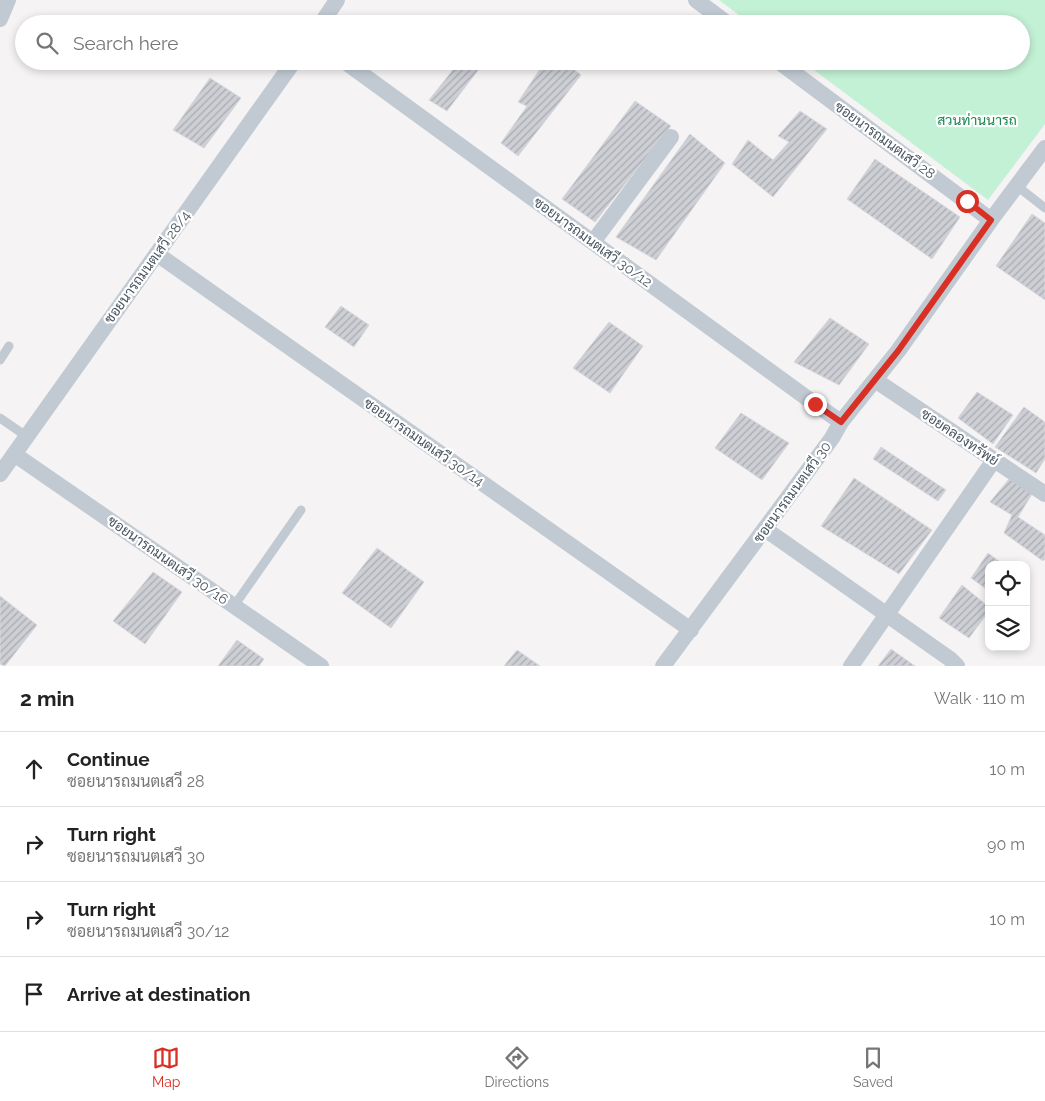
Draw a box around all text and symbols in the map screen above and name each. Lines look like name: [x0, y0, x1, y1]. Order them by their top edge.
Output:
search box: [15, 15, 1030, 70]
icon: search: [33, 29, 61, 57]
text: Search here: [73, 32, 179, 54]
street label: ซอยนารถมนตเสวี 28: [832, 97, 939, 182]
park label: สวนท่านนารถ: [937, 112, 1017, 128]
route start: [956, 190, 979, 213]
street label: ซอยนารถมนตเสวี 30/12: [531, 193, 656, 290]
street label: ซอยนารถมนตเสวี 28/4: [100, 207, 193, 326]
route end: [804, 393, 827, 416]
street label: ซอยนารถมนตเสวี 30/14: [361, 394, 488, 490]
street label: ซอยคลองทรัพย์: [918, 404, 1002, 469]
street label: ซอยนารถมนตเสวี 30: [749, 438, 834, 546]
street label: ซอยนารถมนตเสวี 30/16: [105, 512, 232, 608]
map controls: [985, 561, 1030, 651]
button: locate: [985, 561, 1030, 606]
button: layers: [985, 606, 1030, 651]
text: 2 min: [20, 686, 74, 711]
text: Walk · 110 m: [934, 689, 1025, 708]
text: Continue: [67, 748, 150, 770]
icon: ahead: [20, 755, 48, 783]
text: 10 m: [990, 760, 1025, 779]
text: ซอยนารถมนตเสวี 28: [67, 772, 204, 791]
text: Turn right: [67, 823, 156, 845]
icon: right: [20, 830, 48, 858]
text: 90 m: [987, 835, 1025, 854]
text: ซอยนารถมนตเสวี 30: [67, 847, 205, 866]
text: Turn right: [67, 898, 156, 920]
icon: right: [20, 905, 48, 933]
text: 10 m: [990, 910, 1025, 929]
text: ซอยนารถมนตเสวี 30/12: [67, 922, 229, 941]
icon: arrive: [20, 980, 48, 1008]
text: Arrive at destination: [67, 983, 251, 1005]
tab: Map: [152, 1044, 180, 1090]
tab: Directions: [484, 1044, 549, 1090]
tab: Saved: [853, 1044, 893, 1090]

